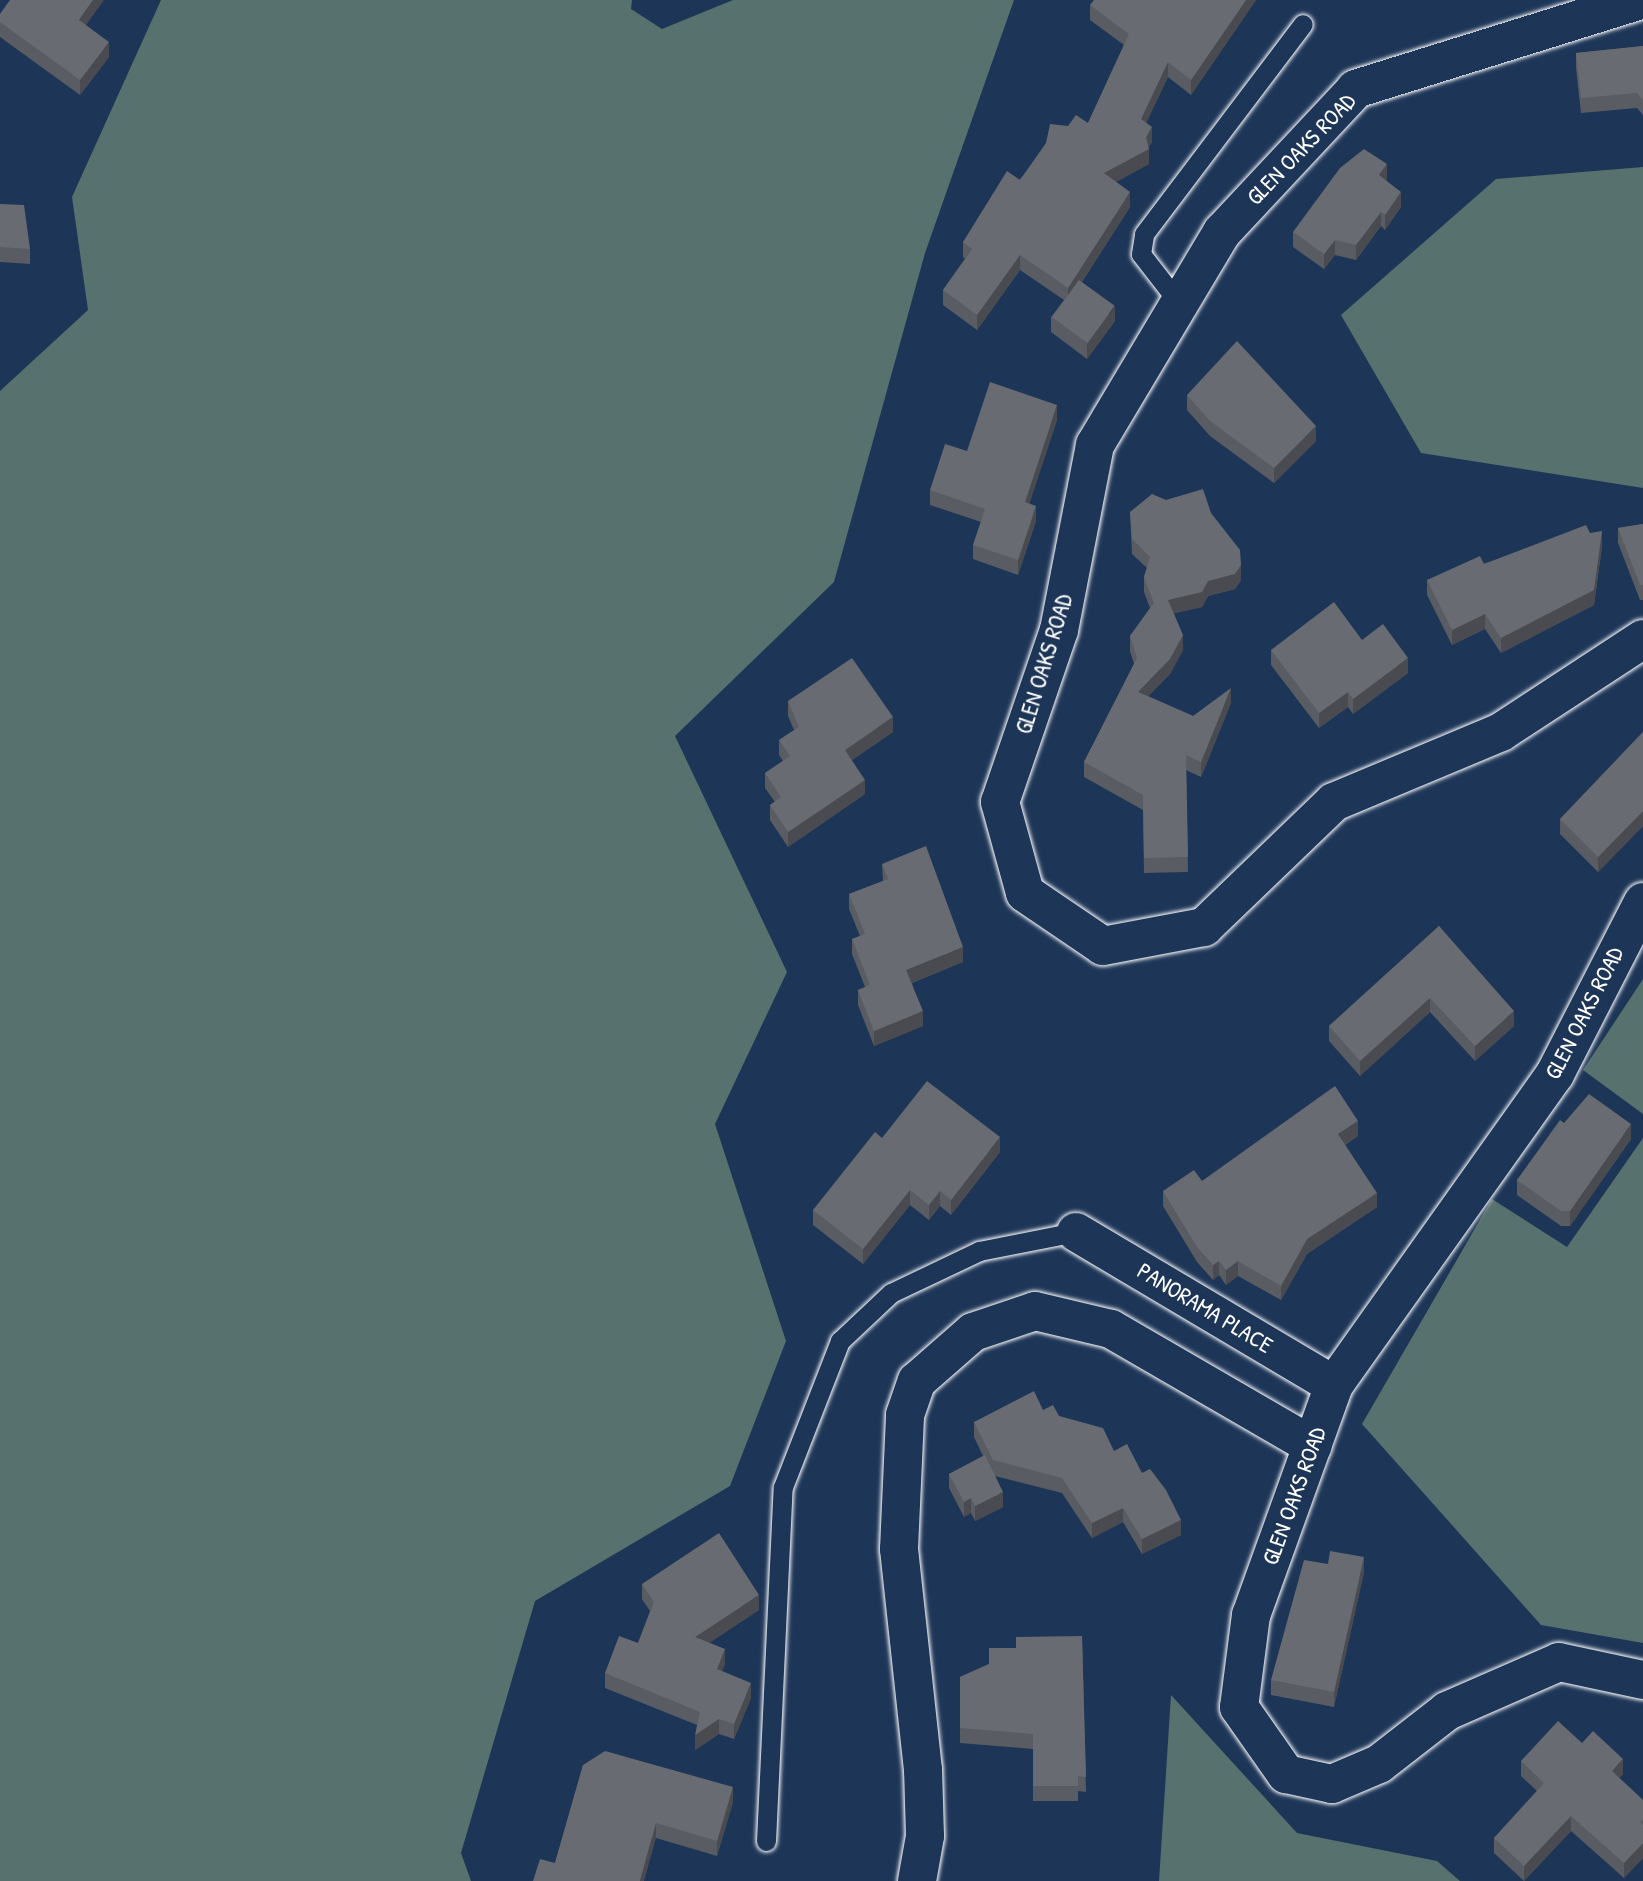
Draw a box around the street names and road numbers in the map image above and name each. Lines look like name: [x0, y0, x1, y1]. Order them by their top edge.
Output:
street label: GLEN OAKS ROAD: [1241, 87, 1361, 211]
street label: GLEN OAKS ROAD: [1010, 591, 1078, 737]
street label: GLEN OAKS ROAD: [1539, 942, 1629, 1084]
street label: PANORAMA PLACE: [1132, 1257, 1278, 1359]
street label: GLEN OAKS ROAD: [1256, 1423, 1332, 1569]

